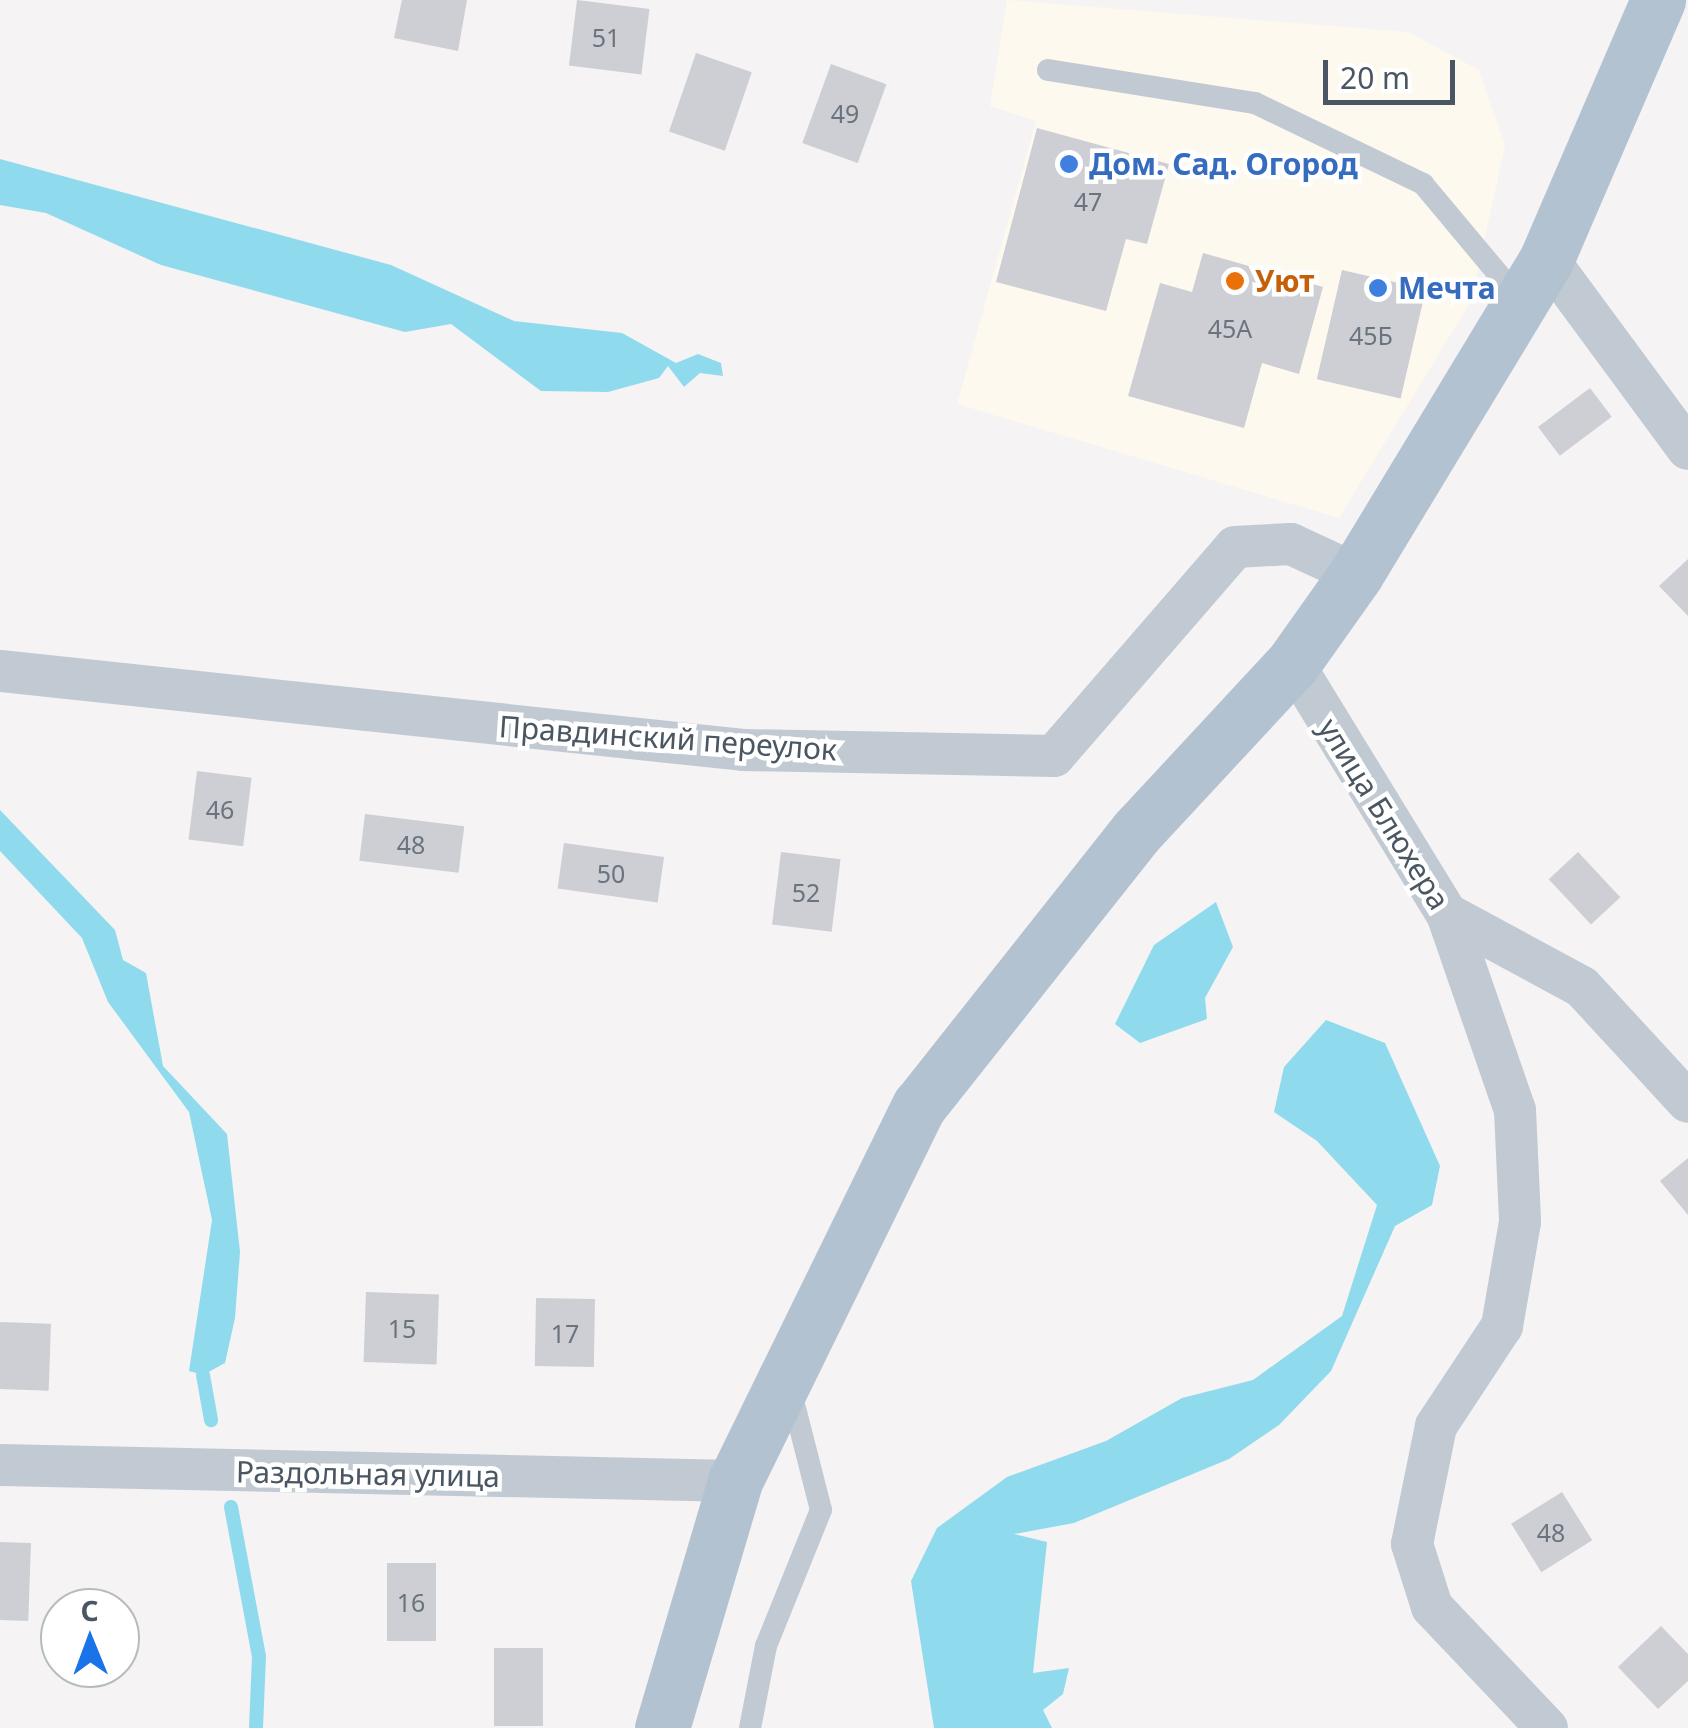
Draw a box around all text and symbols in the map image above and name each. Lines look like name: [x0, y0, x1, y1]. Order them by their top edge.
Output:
house number: 51: [592, 22, 620, 52]
scale bar: [1328, 40, 1460, 102]
text: 20 m: [1340, 57, 1410, 98]
house number: 49: [831, 98, 859, 128]
place label: Дом. Сад. Огород: [1089, 146, 1358, 182]
marker: Дом. Сад. Огород: [1058, 153, 1080, 175]
house number: 47: [1074, 186, 1102, 216]
place label: Уют: [1255, 263, 1314, 299]
marker: Уют: [1224, 270, 1246, 292]
place label: Мечта: [1398, 270, 1496, 306]
marker: Мечта: [1367, 277, 1389, 299]
house number: 45А: [1208, 313, 1252, 343]
house number: 45Б: [1349, 320, 1393, 350]
street label: Правдинский переулок: [498, 708, 838, 768]
street label: улица Блюхера: [1311, 712, 1457, 916]
house number: 46: [206, 794, 234, 824]
house number: 48: [397, 829, 425, 859]
house number: 50: [597, 858, 625, 888]
house number: 52: [792, 877, 820, 907]
house number: 15: [388, 1313, 416, 1343]
house number: 17: [551, 1318, 579, 1348]
street label: Раздольная улица: [236, 1454, 500, 1494]
house number: 48: [1537, 1517, 1565, 1547]
house number: 16: [397, 1587, 425, 1617]
north arrow: [40, 1588, 140, 1688]
text: С: [80, 1591, 99, 1629]

